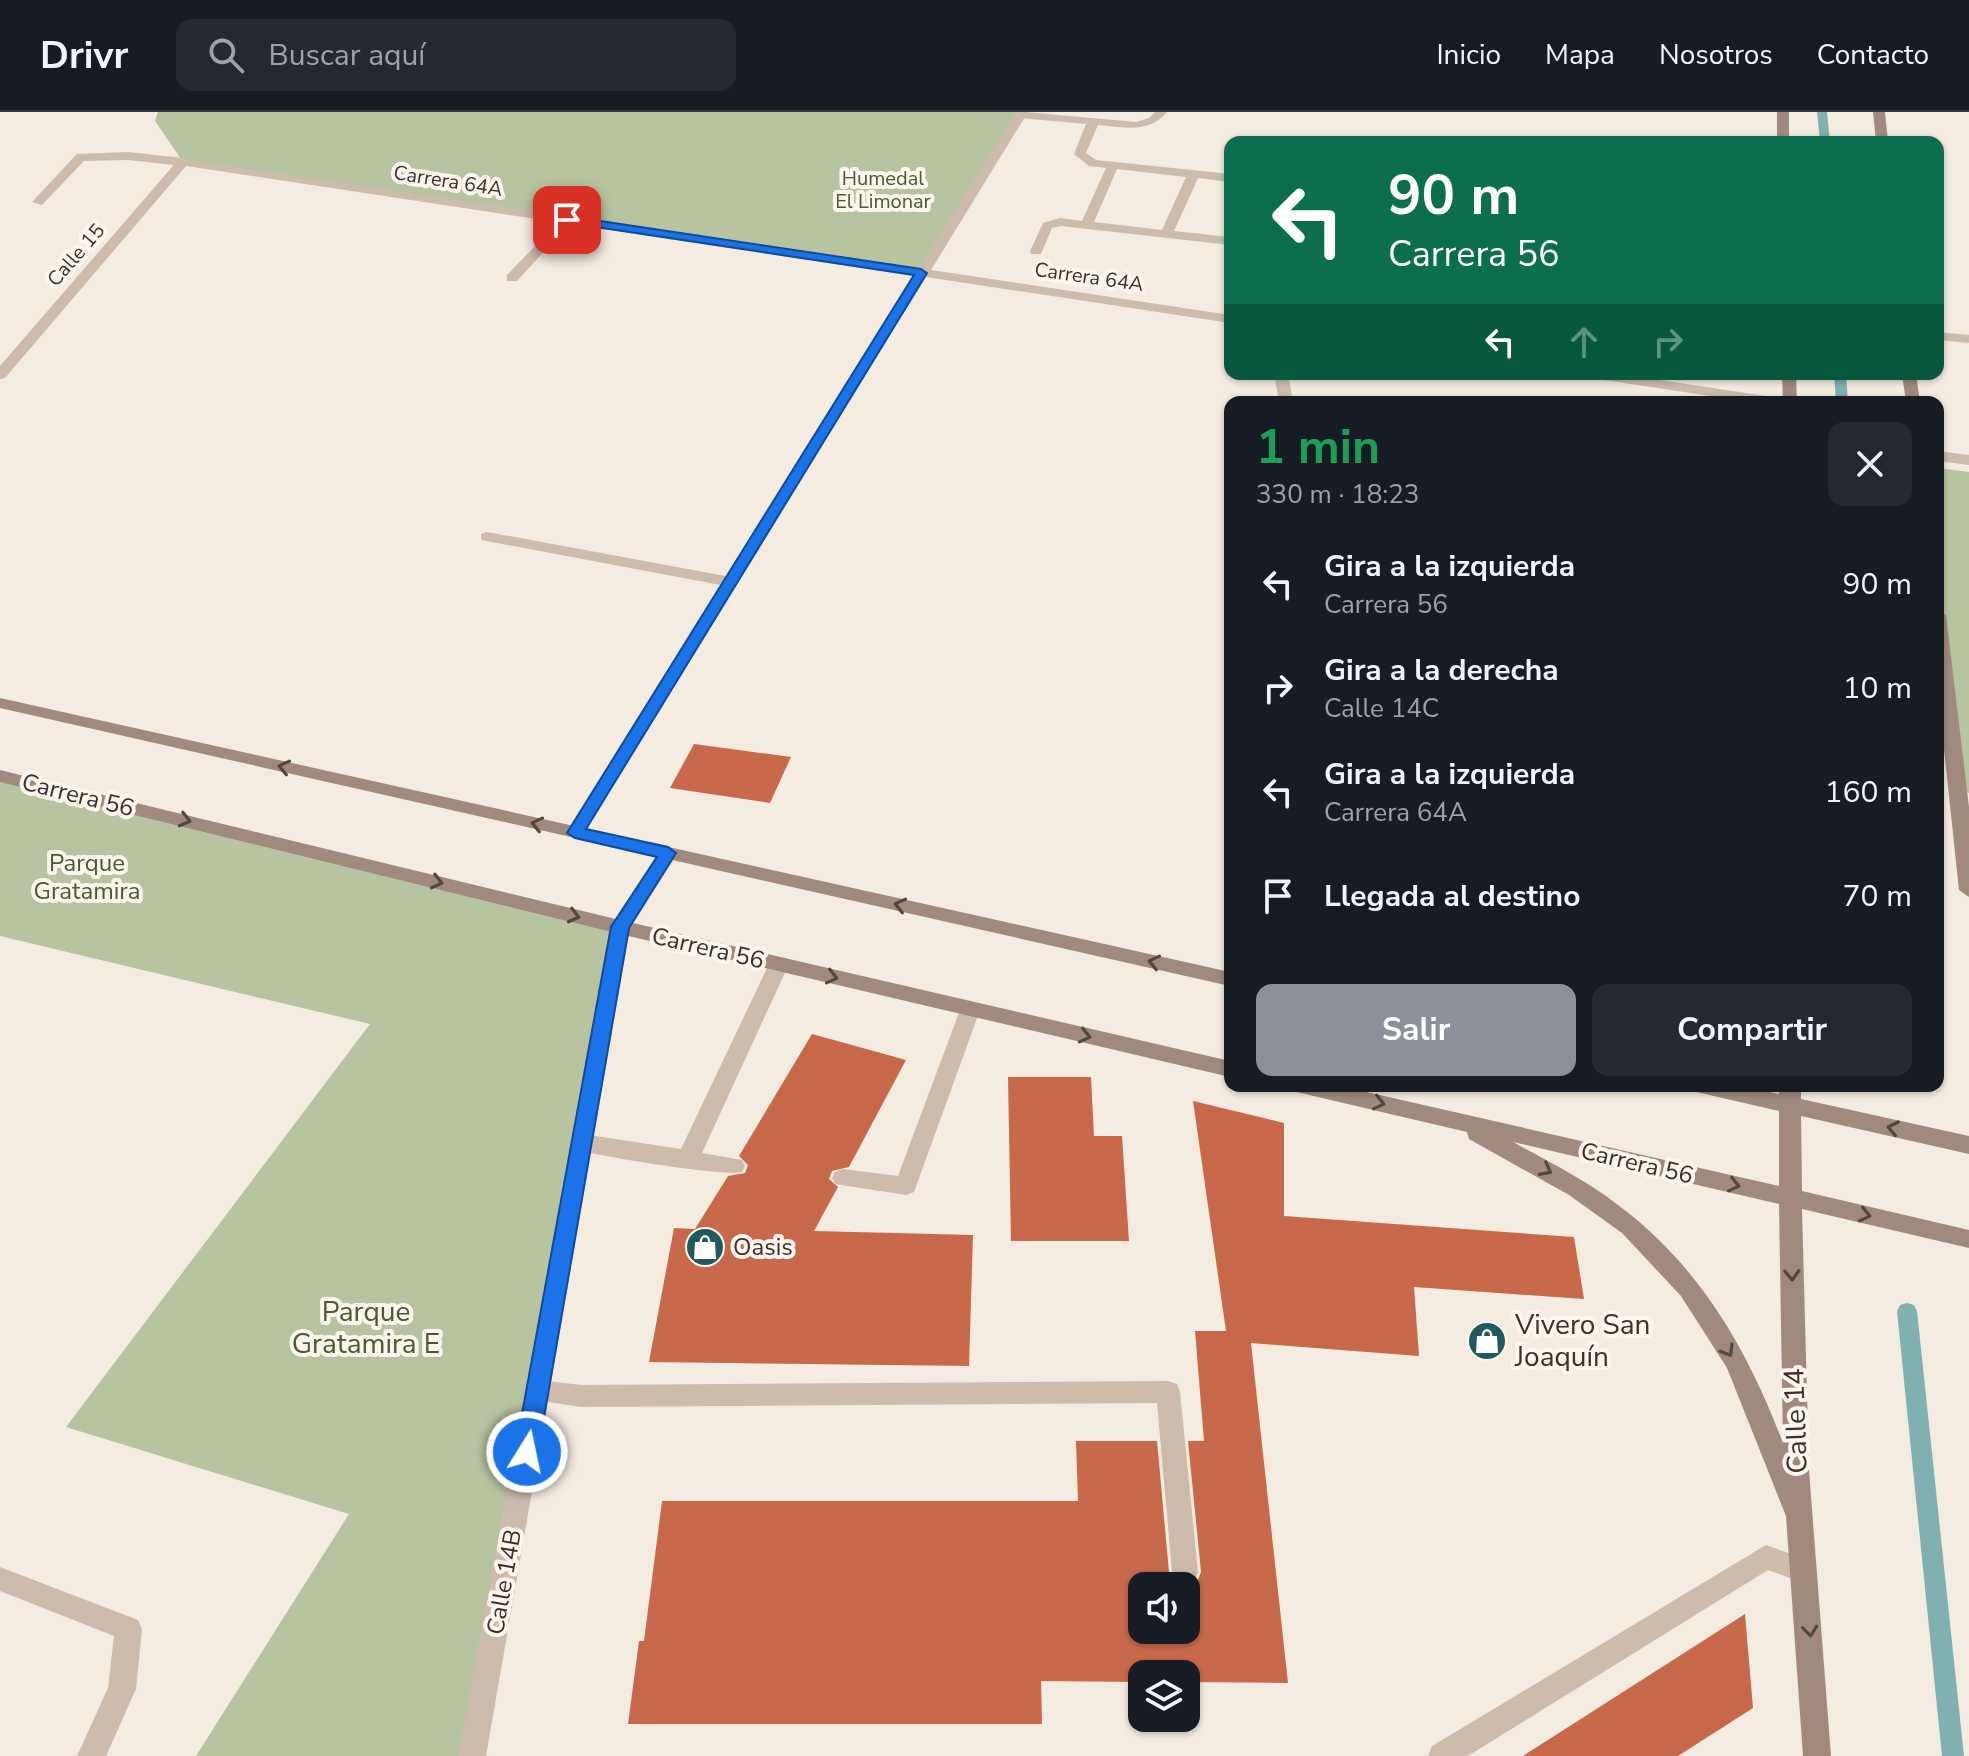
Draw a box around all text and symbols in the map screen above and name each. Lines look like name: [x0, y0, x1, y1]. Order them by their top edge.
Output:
search box: [176, 19, 736, 91]
text: Drivr: [40, 30, 128, 81]
icon: search: [204, 33, 248, 77]
text: Buscar aquí: [268, 35, 425, 76]
text: Inicio: [1436, 36, 1501, 74]
text: Mapa: [1545, 36, 1615, 74]
text: Nosotros: [1659, 36, 1773, 74]
text: Contacto: [1817, 36, 1929, 74]
text: 90 m: [1388, 157, 1519, 234]
street label: Carrera 64A: [392, 159, 505, 203]
park label: Humedal El Limonar: [835, 165, 931, 215]
icon: left: [1256, 168, 1360, 272]
pin: [533, 186, 601, 254]
icon: arrive: [545, 198, 589, 242]
street label: Calle 15: [41, 218, 111, 292]
text: Carrera 56: [1388, 230, 1560, 279]
street label: Carrera 64A: [1033, 256, 1146, 298]
icon: left: [1478, 320, 1522, 364]
icon: ahead: [1562, 320, 1606, 364]
icon: right: [1646, 320, 1690, 364]
text: 1 min: [1256, 414, 1380, 480]
button: close: [1828, 422, 1912, 506]
text: 330 m · 18:23: [1256, 477, 1419, 512]
text: Gira a la izquierda: [1324, 546, 1575, 587]
icon: left: [1256, 562, 1300, 606]
text: 90 m: [1843, 564, 1912, 605]
text: Carrera 56: [1324, 587, 1448, 622]
text: Gira a la derecha: [1324, 650, 1559, 691]
icon: right: [1256, 666, 1300, 710]
text: 10 m: [1843, 668, 1912, 709]
text: Calle 14C: [1324, 691, 1439, 726]
text: Gira a la izquierda: [1324, 754, 1575, 795]
one-way arrow: [277, 759, 291, 776]
street label: Carrera 56: [19, 766, 137, 824]
icon: left: [1256, 770, 1300, 814]
text: 160 m: [1825, 772, 1912, 813]
text: Carrera 64A: [1324, 795, 1467, 830]
one-way arrow: [177, 811, 191, 828]
one-way arrow: [531, 816, 545, 833]
park label: Parque Gratamira: [33, 847, 141, 907]
one-way arrow: [430, 872, 444, 889]
icon: arrive: [1256, 874, 1300, 918]
text: Llegada al destino: [1324, 876, 1580, 917]
text: 70 m: [1843, 876, 1912, 917]
one-way arrow: [894, 897, 908, 914]
one-way arrow: [567, 906, 581, 923]
street label: Carrera 56: [649, 920, 767, 976]
one-way arrow: [1148, 954, 1161, 971]
one-way arrow: [825, 968, 838, 985]
button: Salir: [1256, 984, 1576, 1076]
button: Compartir: [1592, 984, 1912, 1076]
one-way arrow: [1078, 1027, 1092, 1044]
one-way arrow: [1371, 1094, 1385, 1111]
one-way arrow: [1887, 1120, 1900, 1137]
street label: Carrera 56: [1578, 1135, 1696, 1191]
one-way arrow: [1537, 1161, 1552, 1176]
one-way arrow: [1727, 1176, 1740, 1193]
one-way arrow: [1858, 1206, 1871, 1223]
shop icon: Oasis: [684, 1226, 726, 1268]
place label: Oasis: [733, 1231, 793, 1263]
one-way arrow: [1784, 1269, 1801, 1282]
park label: Parque Gratamira E: [292, 1293, 440, 1363]
place label: Vivero San Joaquín: [1514, 1306, 1650, 1376]
shop icon: Vivero San Joaquín: [1466, 1320, 1508, 1362]
one-way arrow: [1718, 1342, 1734, 1356]
street label: Calle 14: [1775, 1368, 1817, 1474]
position arrow: [485, 1410, 569, 1494]
street label: Calle 14B: [479, 1527, 529, 1637]
map controls: [1128, 1572, 1200, 1732]
button: sound: [1128, 1572, 1200, 1644]
one-way arrow: [1801, 1625, 1818, 1638]
button: layers: [1128, 1660, 1200, 1732]

